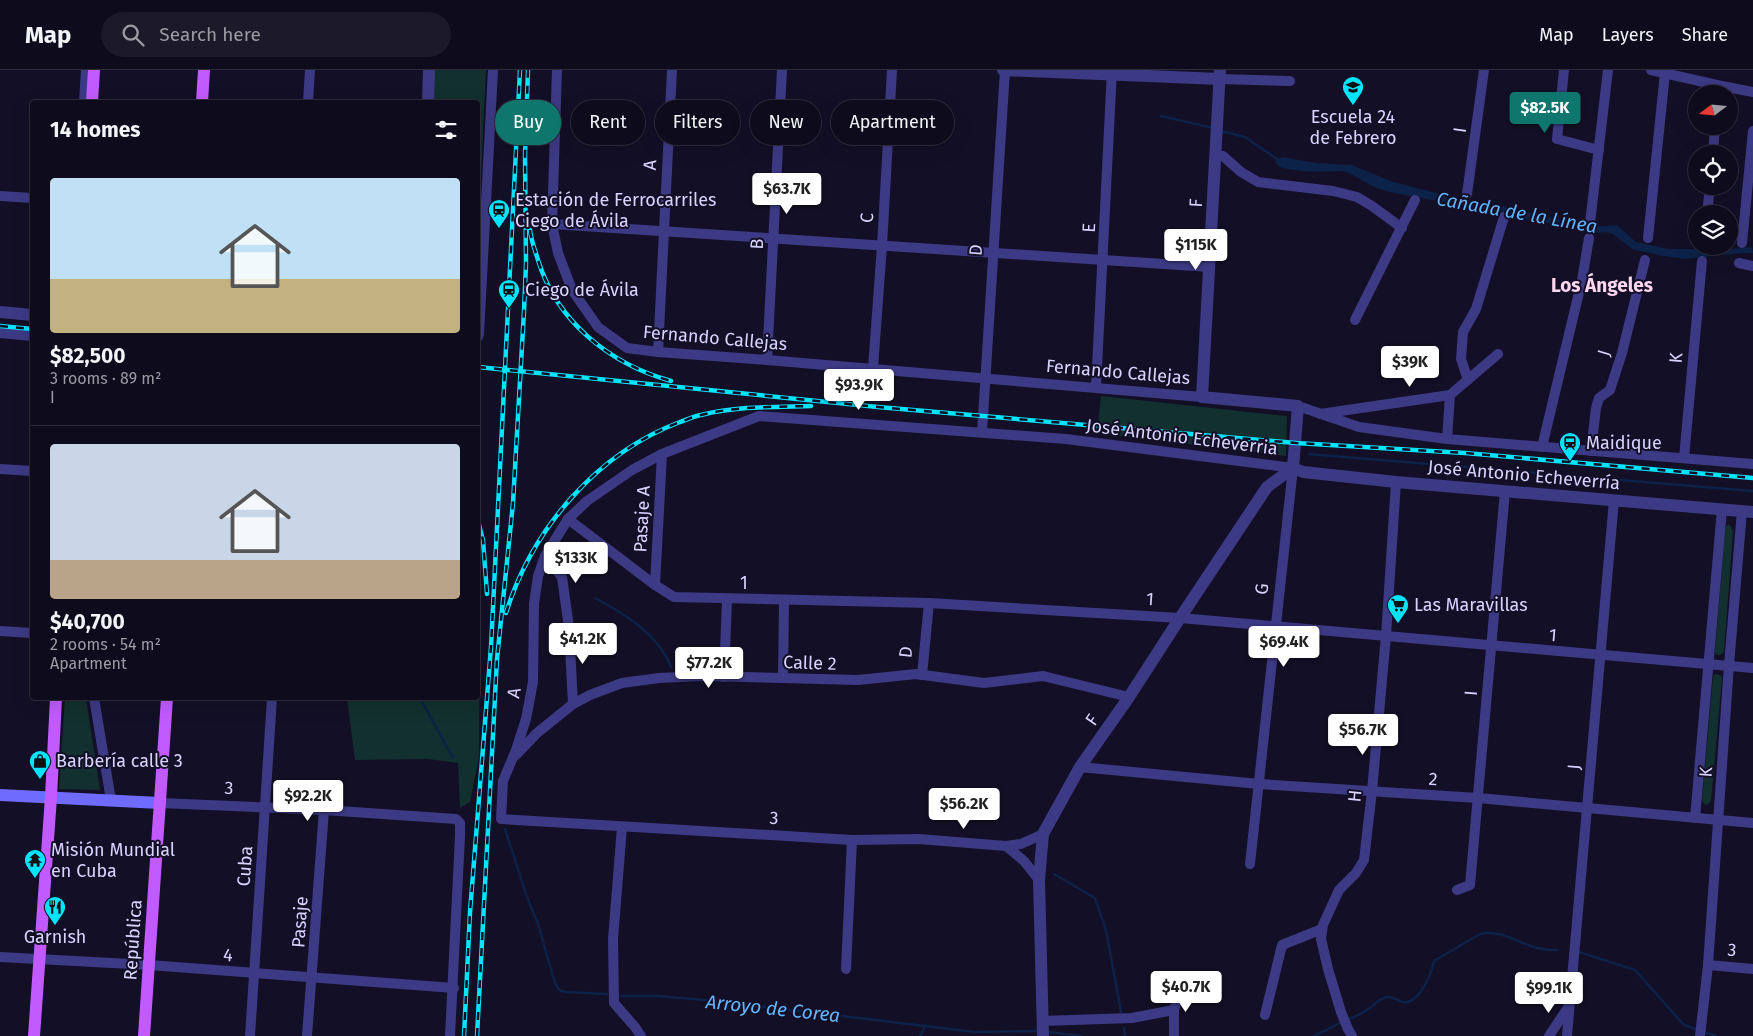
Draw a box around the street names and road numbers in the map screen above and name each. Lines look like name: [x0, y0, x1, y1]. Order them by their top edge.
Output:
street label: I: [1449, 126, 1471, 134]
street label: A: [639, 159, 661, 171]
street label: F: [1185, 198, 1207, 208]
street label: C: [856, 212, 878, 224]
street label: E: [1078, 223, 1100, 233]
street label: B: [746, 238, 768, 250]
street label: D: [965, 243, 987, 257]
street label: Fernando Callejas: [642, 321, 788, 355]
street label: J: [1593, 347, 1615, 359]
street label: K: [1665, 351, 1687, 364]
street label: Fernando Callejas: [1045, 355, 1191, 389]
street label: José Antonio Echeverria: [1085, 414, 1279, 460]
street label: José Antonio Echeverría: [1427, 456, 1621, 494]
street label: Pasaje A: [629, 484, 655, 553]
street label: 1: [740, 572, 748, 594]
street label: G: [1250, 582, 1274, 596]
street label: 1: [1145, 588, 1155, 610]
street label: 1: [1548, 624, 1558, 646]
street label: D: [894, 645, 918, 659]
street label: Calle 2: [783, 651, 837, 675]
street label: A: [502, 685, 526, 700]
street label: I: [1460, 689, 1482, 697]
street label: F: [1080, 710, 1104, 730]
street label: J: [1563, 763, 1585, 771]
street label: K: [1695, 766, 1717, 778]
street label: 2: [1428, 768, 1438, 790]
street label: 3: [224, 777, 234, 799]
street label: H: [1343, 789, 1367, 803]
street label: 3: [769, 807, 779, 829]
street label: Cuba: [233, 845, 257, 887]
street label: Pasaje: [287, 895, 313, 949]
street label: República: [119, 899, 147, 981]
street label: 3: [1727, 939, 1737, 961]
street label: 4: [222, 944, 234, 966]

